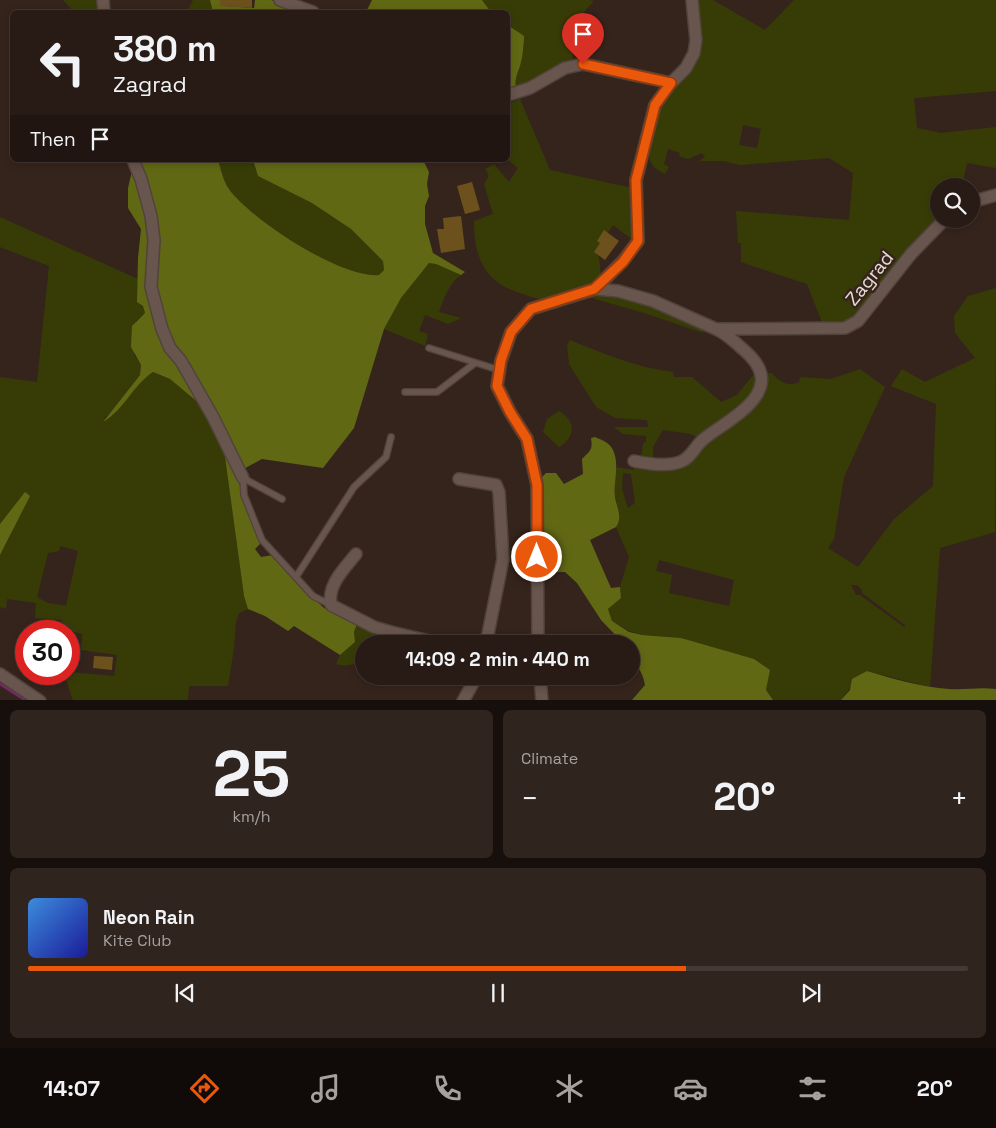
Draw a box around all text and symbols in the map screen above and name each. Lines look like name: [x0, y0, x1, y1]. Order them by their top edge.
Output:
pin: [562, 13, 604, 64]
icon: arrive: [569, 20, 597, 48]
text: 380 m: [113, 27, 217, 71]
icon: left: [30, 30, 95, 95]
text: Zagrad: [113, 70, 187, 98]
icon: arrive: [86, 125, 114, 153]
text: Then: [30, 127, 76, 152]
map controls: [930, 178, 980, 228]
button: search: [930, 178, 980, 228]
street label: Zagrad: [840, 246, 899, 311]
position arrow: [510, 530, 562, 582]
speed limit sign: 30: [15, 620, 80, 685]
text: 14:09 · 2 min · 440 m: [405, 647, 590, 672]
text: 25: [213, 732, 290, 815]
text: Climate: [521, 748, 578, 769]
text: 20°: [713, 773, 776, 821]
text: −: [521, 780, 538, 816]
text: +: [951, 780, 968, 816]
text: km/h: [232, 806, 271, 827]
text: Neon Rain: [103, 905, 195, 930]
text: Kite Club: [103, 930, 172, 951]
icon: previous: [171, 979, 199, 1007]
icon: pause: [484, 979, 512, 1007]
icon: next: [797, 979, 825, 1007]
icon: directions: [187, 1071, 222, 1106]
icon: music: [308, 1071, 343, 1106]
icon: phone: [430, 1071, 465, 1106]
icon: climate: [552, 1071, 587, 1106]
icon: car: [673, 1071, 708, 1106]
icon: filters: [795, 1071, 830, 1106]
text: 14:07: [43, 1074, 100, 1102]
text: 20°: [917, 1074, 953, 1102]

